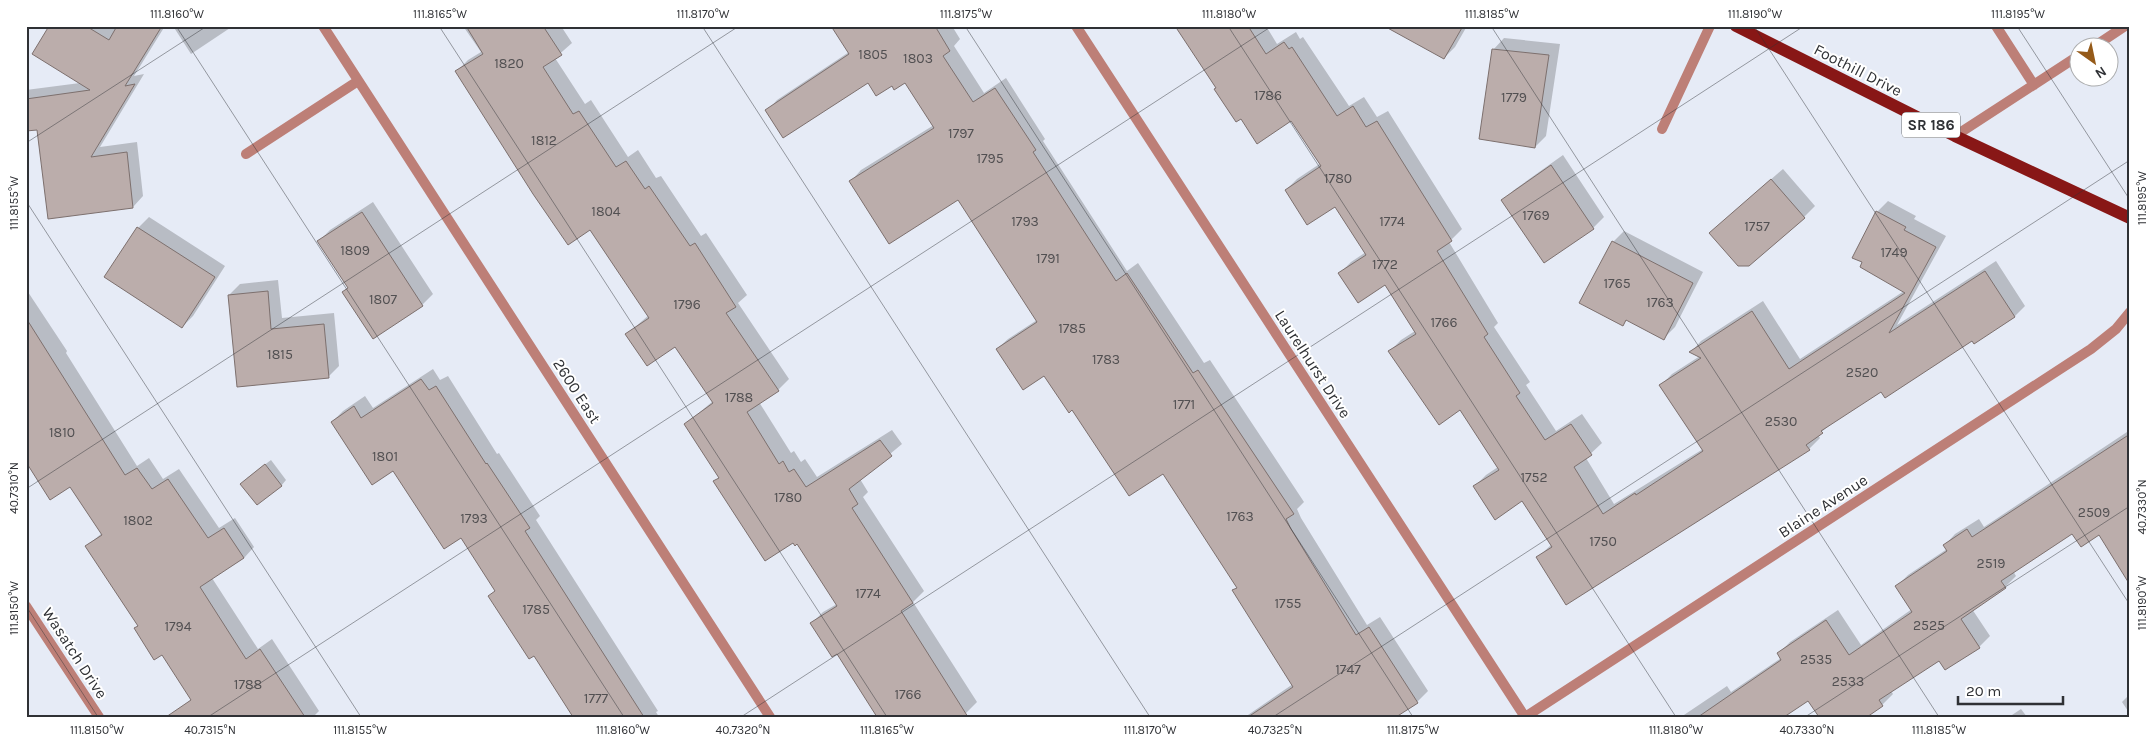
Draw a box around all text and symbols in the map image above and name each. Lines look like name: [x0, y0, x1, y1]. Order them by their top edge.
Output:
text: 111.8160°W: [150, 7, 204, 21]
text: 111.8165°W: [413, 7, 467, 21]
text: 111.8170°W: [677, 7, 730, 21]
text: 111.8175°W: [940, 7, 993, 21]
text: 111.8180°W: [1202, 7, 1257, 21]
text: 111.8185°W: [1465, 7, 1519, 21]
text: 111.8190°W: [1728, 7, 1782, 21]
text: 111.8195°W: [1991, 7, 2045, 21]
north arrow: [2068, 38, 2118, 88]
street label: Foothill Drive: [1811, 40, 1905, 100]
house number: 1805: [858, 46, 888, 63]
house number: 1803: [903, 50, 933, 67]
house number: 1820: [494, 55, 524, 72]
text: N: [2092, 63, 2110, 82]
house number: 1786: [1254, 87, 1282, 104]
house number: 1779: [1501, 89, 1527, 106]
road number: SR 186: [1902, 112, 1960, 138]
house number: 1797: [948, 125, 974, 142]
house number: 1812: [531, 132, 557, 149]
house number: 1795: [976, 150, 1004, 167]
house number: 1780: [1324, 170, 1352, 187]
text: 111.8195°W: [2135, 171, 2149, 225]
text: 111.8155°W: [7, 176, 21, 230]
house number: 1804: [591, 203, 621, 220]
house number: 1769: [1522, 207, 1550, 224]
house number: 1793: [1011, 213, 1039, 230]
house number: 1774: [1379, 213, 1405, 230]
house number: 1757: [1744, 218, 1770, 235]
house number: 1809: [340, 242, 370, 259]
house number: 1749: [1880, 244, 1908, 261]
house number: 1791: [1036, 250, 1060, 267]
house number: 1772: [1372, 256, 1398, 273]
house number: 1765: [1603, 275, 1631, 292]
house number: 1807: [369, 291, 397, 308]
house number: 1763: [1646, 294, 1674, 311]
house number: 1796: [673, 296, 701, 313]
street label: Laurelhurst Drive: [1271, 306, 1355, 422]
house number: 1766: [1430, 314, 1458, 331]
house number: 1785: [1058, 320, 1086, 337]
house number: 1815: [267, 346, 293, 363]
house number: 1783: [1092, 351, 1120, 368]
street label: 2600 East: [549, 355, 605, 427]
house number: 2520: [1846, 364, 1878, 381]
house number: 1788: [725, 389, 753, 406]
house number: 1771: [1173, 396, 1195, 413]
house number: 2530: [1765, 413, 1797, 430]
house number: 1810: [49, 424, 75, 441]
house number: 1801: [372, 448, 398, 465]
text: 40.7310°N: [7, 462, 21, 514]
house number: 1752: [1520, 469, 1548, 486]
street label: Blaine Avenue: [1775, 470, 1871, 542]
text: 40.7330°N: [2135, 479, 2149, 535]
house number: 1780: [774, 489, 802, 506]
house number: 2509: [2078, 504, 2110, 521]
house number: 1763: [1226, 508, 1254, 525]
house number: 1793: [460, 510, 488, 527]
house number: 1802: [123, 512, 153, 529]
house number: 1750: [1589, 533, 1617, 550]
house number: 2519: [1977, 555, 2005, 572]
text: 111.8190°W: [2135, 576, 2149, 630]
text: 111.8150°W: [7, 581, 21, 635]
house number: 1774: [855, 585, 881, 602]
house number: 1755: [1274, 595, 1302, 612]
house number: 1785: [522, 601, 550, 618]
street label: Wasatch Drive: [38, 604, 112, 702]
house number: 2525: [1913, 617, 1945, 634]
house number: 1794: [164, 618, 192, 635]
house number: 2535: [1800, 651, 1832, 668]
house number: 1747: [1335, 661, 1361, 678]
house number: 2533: [1832, 673, 1864, 690]
scale bar: [1958, 673, 2064, 705]
house number: 1788: [234, 676, 262, 693]
text: 20 m: [1966, 682, 2001, 700]
house number: 1766: [894, 686, 922, 703]
house number: 1777: [584, 690, 609, 707]
text: 111.8150°W: [70, 723, 124, 737]
text: 40.7315°N: [184, 723, 236, 737]
text: 111.8155°W: [333, 723, 387, 737]
text: 111.8160°W: [596, 723, 650, 737]
text: 40.7320°N: [715, 723, 771, 737]
text: 111.8165°W: [860, 723, 914, 737]
text: 111.8170°W: [1124, 723, 1177, 737]
text: 40.7325°N: [1248, 723, 1302, 737]
text: 111.8175°W: [1387, 723, 1440, 737]
text: 111.8180°W: [1649, 723, 1704, 737]
text: 40.7330°N: [1779, 723, 1835, 737]
text: 111.8185°W: [1912, 723, 1966, 737]

